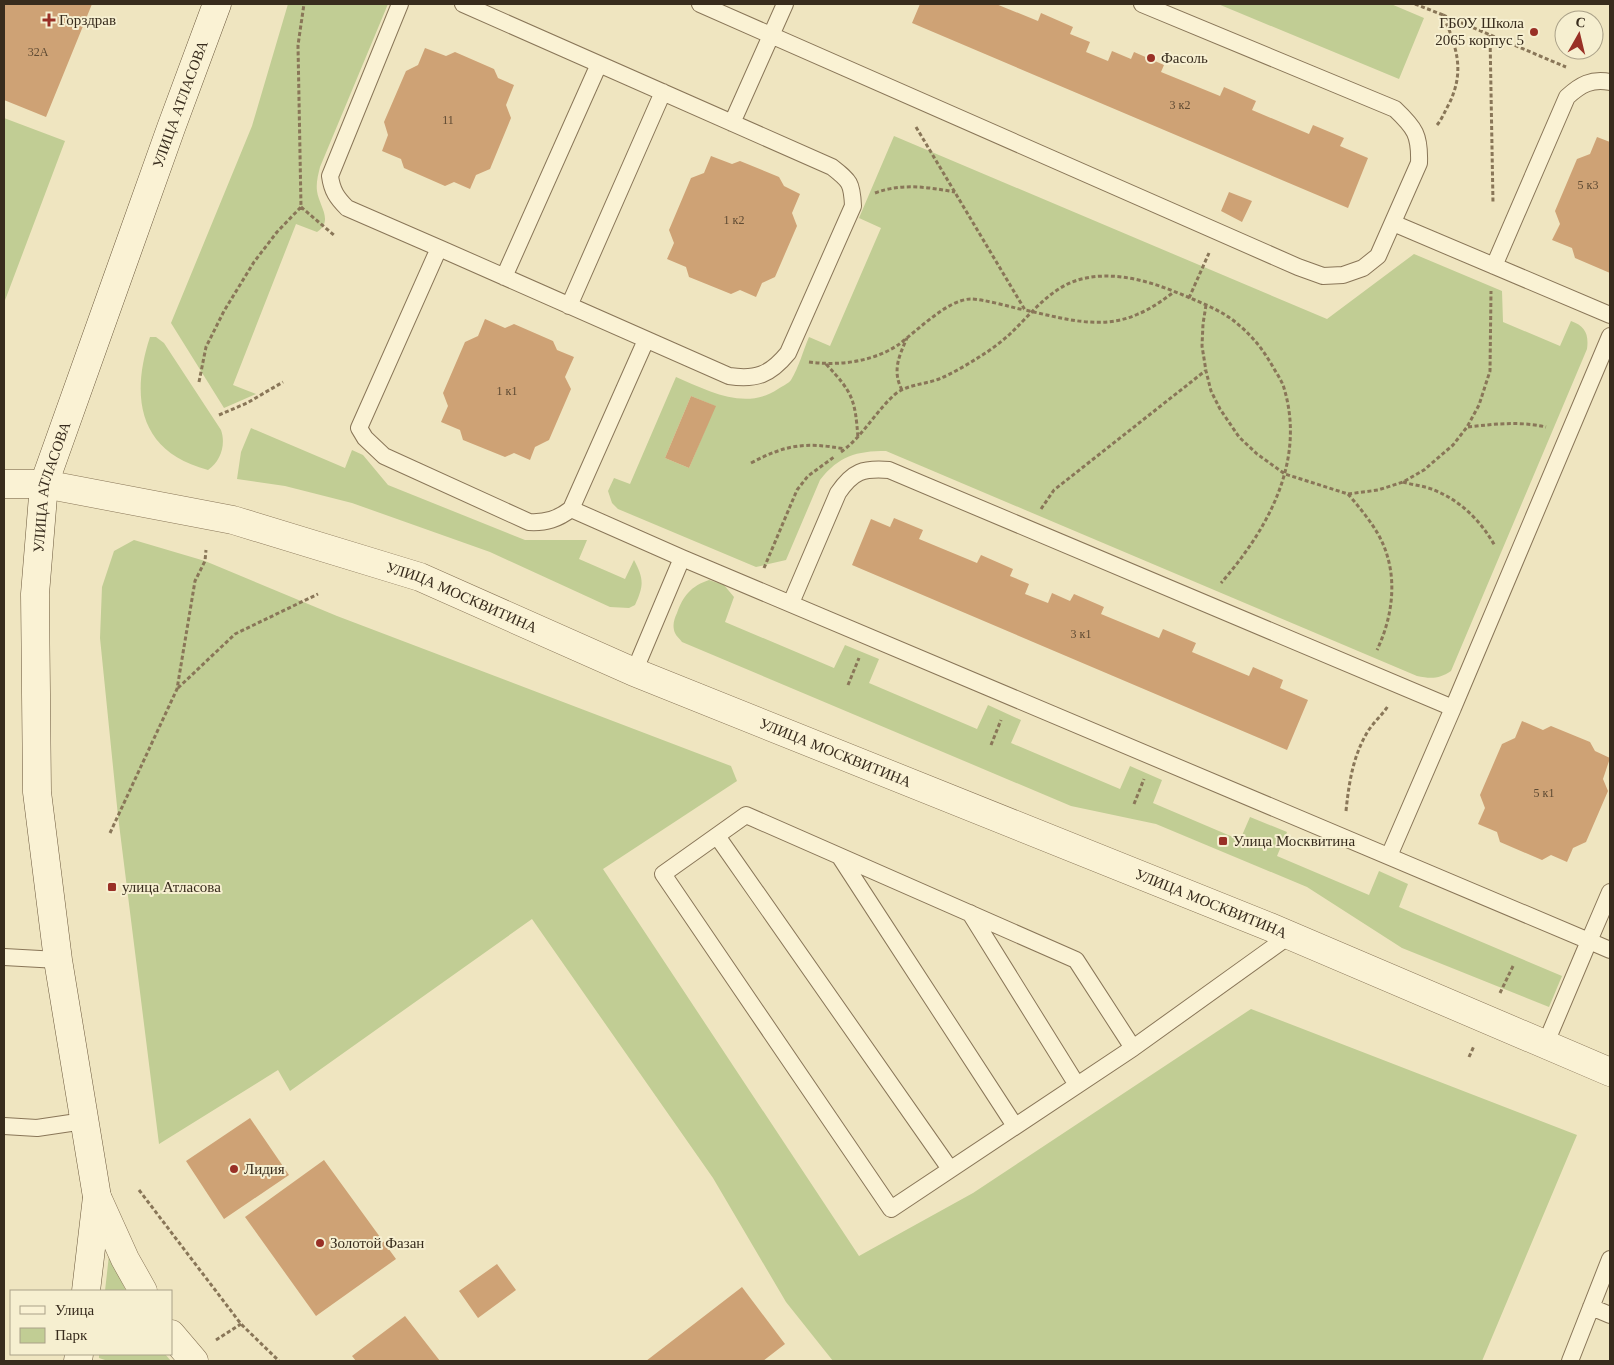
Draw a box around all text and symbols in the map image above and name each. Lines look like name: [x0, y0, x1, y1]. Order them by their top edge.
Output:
north arrow: [1554, 10, 1604, 60]
place label: Горздрав: [59, 12, 116, 28]
marker: Горздрав: [43, 14, 55, 26]
text: С: [1575, 14, 1587, 31]
place label: ГБОУ Школа 2065 корпус 5: [1435, 15, 1524, 48]
marker: ГБОУ Школа 2065 корпус 5: [1528, 26, 1540, 38]
street label: УЛИЦА АТЛАСОВА: [149, 38, 211, 170]
house number: 32А: [28, 45, 49, 59]
place label: Фасоль: [1161, 50, 1208, 66]
marker: Фасоль: [1145, 52, 1157, 64]
house number: 3 к2: [1170, 98, 1190, 112]
house number: 11: [442, 113, 454, 127]
house number: 5 к3: [1578, 178, 1598, 192]
house number: 1 к2: [724, 213, 744, 227]
house number: 1 к1: [497, 384, 517, 398]
street label: УЛИЦА АТЛАСОВА: [30, 419, 74, 553]
street label: УЛИЦА МОСКВИТИНА: [384, 559, 540, 636]
house number: 3 к1: [1071, 627, 1091, 641]
street label: УЛИЦА МОСКВИТИНА: [757, 715, 914, 790]
house number: 5 к1: [1534, 786, 1554, 800]
place label: Улица Москвитина: [1233, 833, 1355, 849]
marker: Улица Москвитина: [1217, 835, 1229, 847]
street label: УЛИЦА МОСКВИТИНА: [1133, 866, 1290, 941]
place label: улица Атласова: [122, 879, 221, 895]
marker: улица Атласова: [106, 881, 118, 893]
place label: Лидия: [244, 1161, 285, 1177]
marker: Лидия: [228, 1163, 240, 1175]
place label: Золотой Фазан: [330, 1235, 424, 1251]
marker: Золотой Фазан: [314, 1237, 326, 1249]
legend: [10, 1290, 172, 1355]
text: Улица: [55, 1302, 94, 1318]
text: Парк: [55, 1327, 88, 1343]

